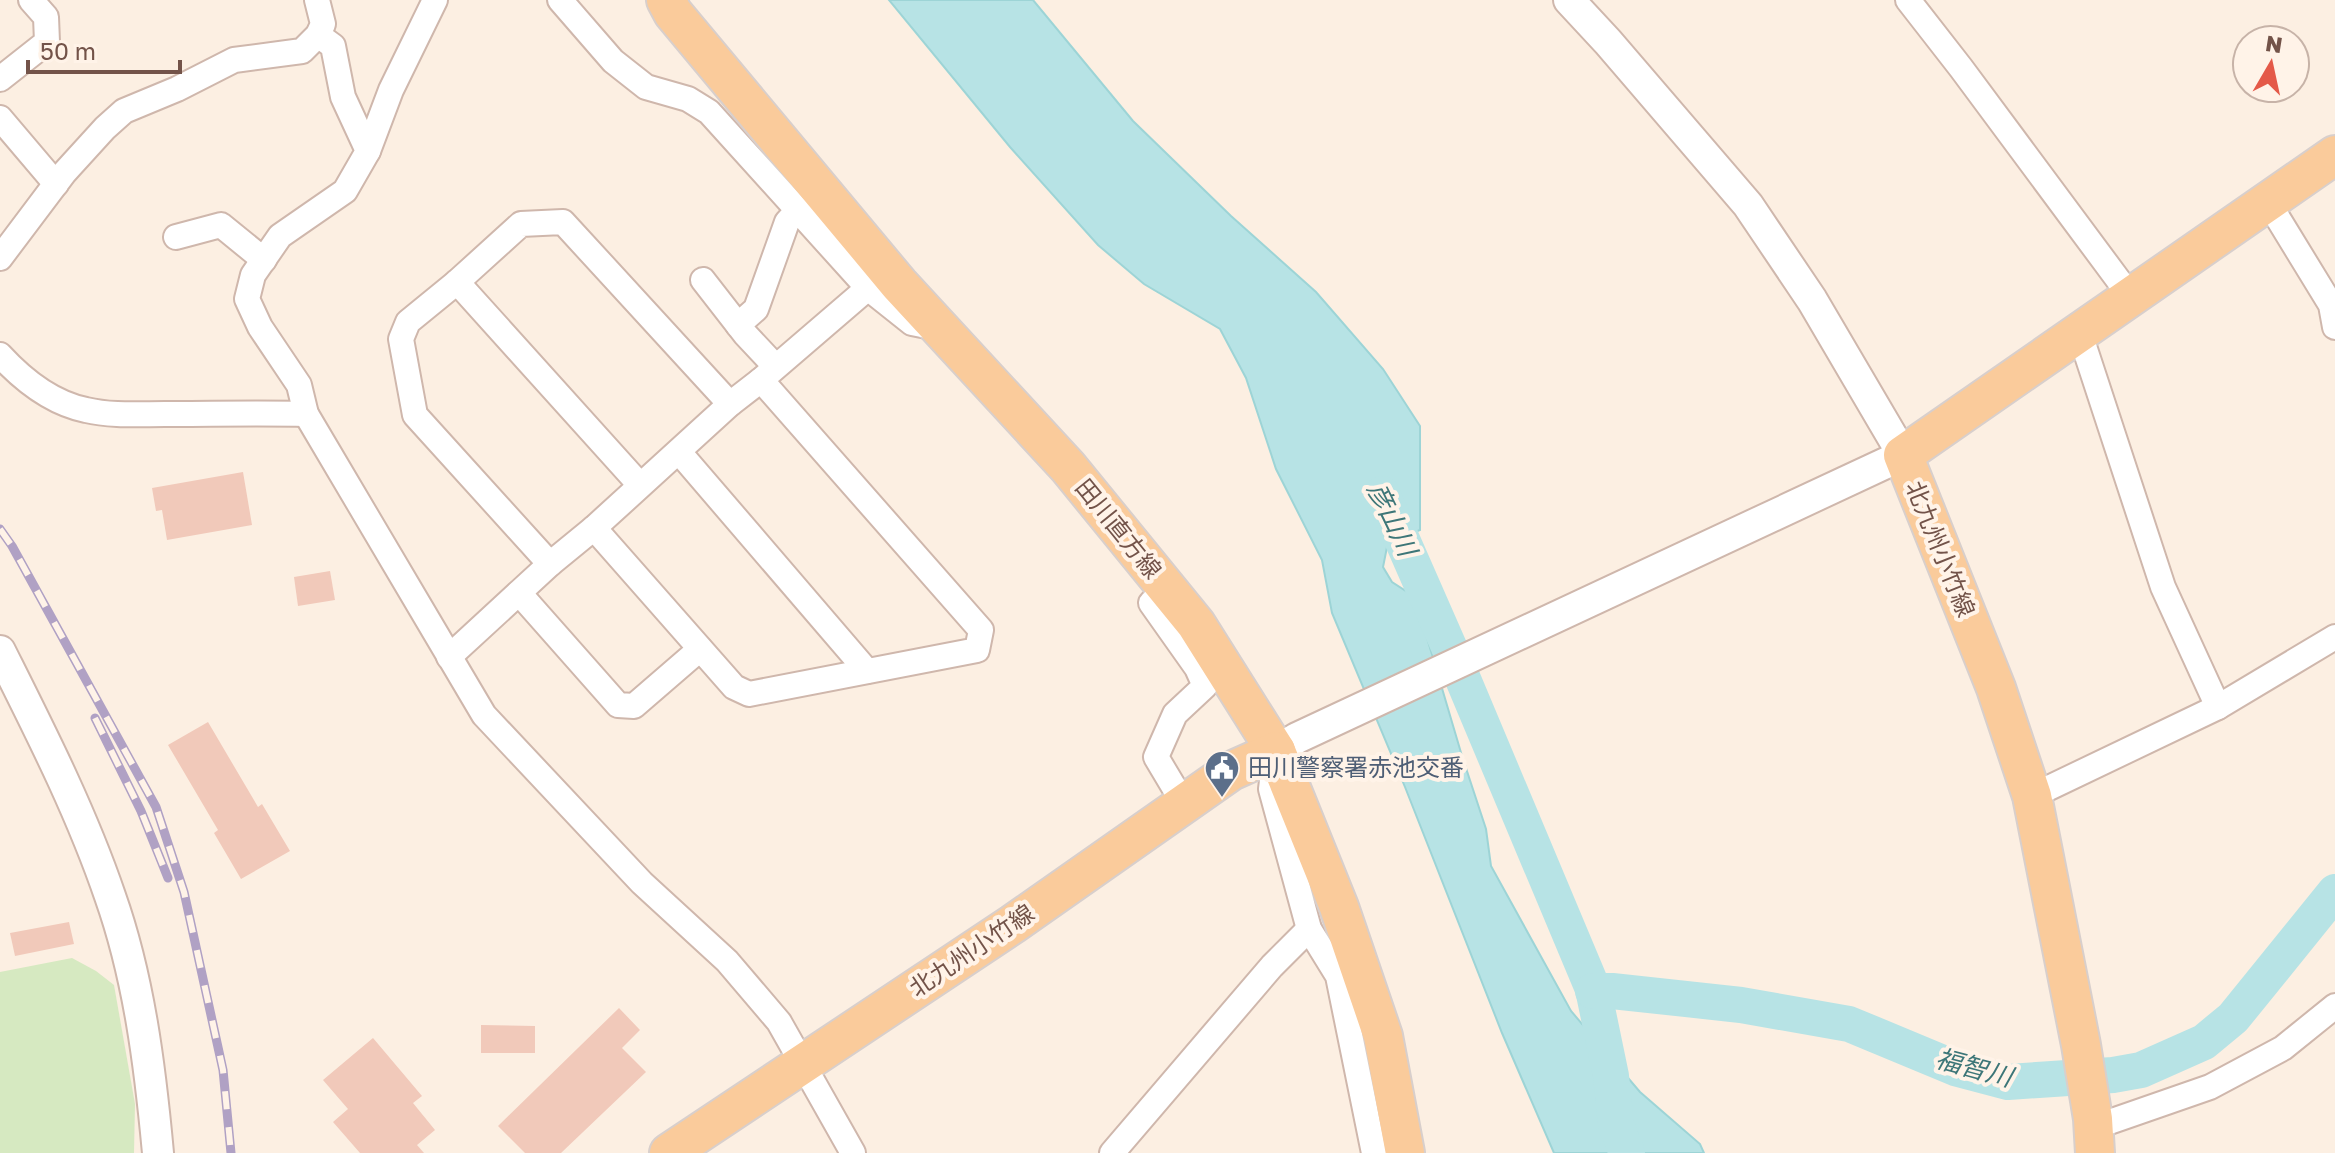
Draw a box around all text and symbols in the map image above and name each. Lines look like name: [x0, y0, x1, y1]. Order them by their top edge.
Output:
scale bar: [28, 24, 180, 74]
north arrow: [2231, 24, 2311, 104]
text: N: [2264, 29, 2285, 58]
text: 50 m: [40, 36, 96, 65]
street label: 田川直方線: [1070, 472, 1168, 584]
street label: 北九州小竹線: [1901, 476, 1982, 621]
water label: 彦山川: [1361, 477, 1425, 563]
public building icon: 田川警察署赤池交番: [1203, 749, 1241, 799]
place label: 田川警察署赤池交番: [1248, 752, 1464, 781]
street label: 北九州小竹線: [903, 897, 1039, 1002]
water label: 福智川: [1932, 1042, 2019, 1093]

